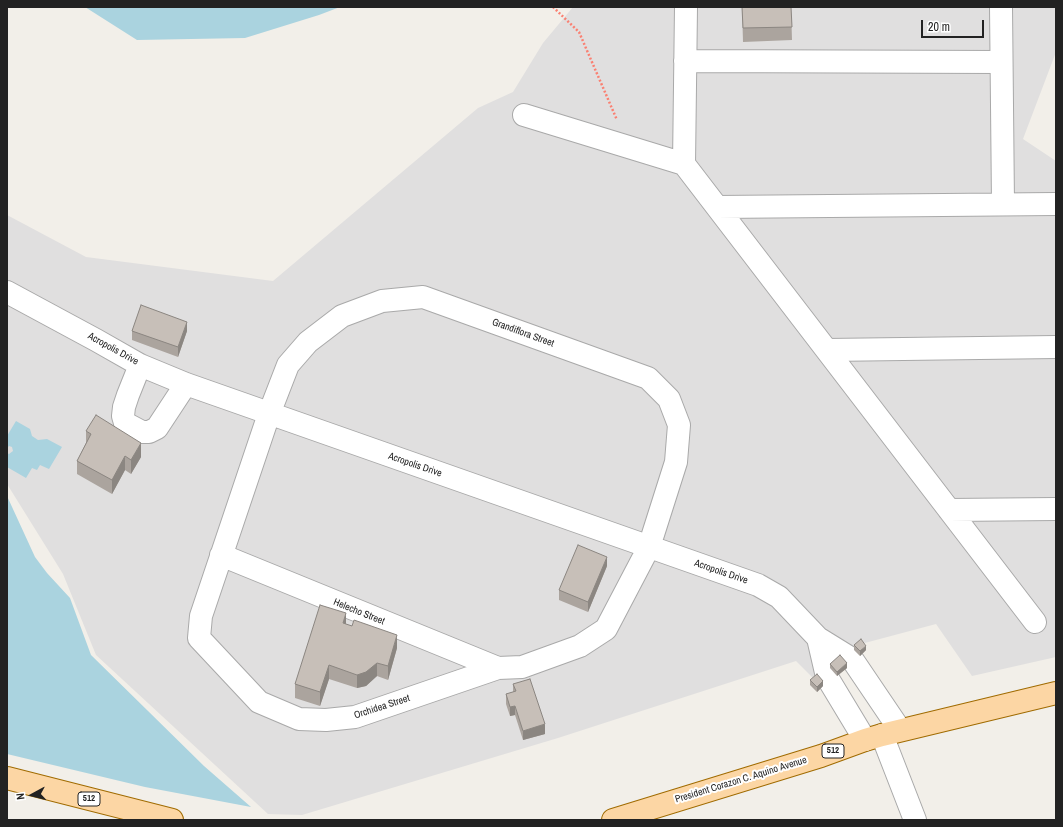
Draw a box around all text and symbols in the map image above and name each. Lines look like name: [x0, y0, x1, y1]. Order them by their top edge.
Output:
scale bar: [923, 12, 986, 38]
text: 20 m: [928, 19, 950, 35]
street label: Grandiflora Street: [490, 316, 556, 350]
street label: Acropolis Drive: [86, 330, 140, 368]
street label: Acropolis Drive: [387, 450, 443, 480]
street label: Acropolis Drive: [693, 557, 749, 587]
street label: Helecho Street: [332, 596, 386, 628]
street label: Orchidea Street: [353, 692, 411, 722]
road number: 512: [822, 744, 844, 758]
street label: President Corazon C. Aquino Avenue: [674, 754, 808, 806]
north arrow: [12, 775, 52, 815]
text: N: [13, 792, 27, 801]
road number: 512: [78, 792, 100, 806]

